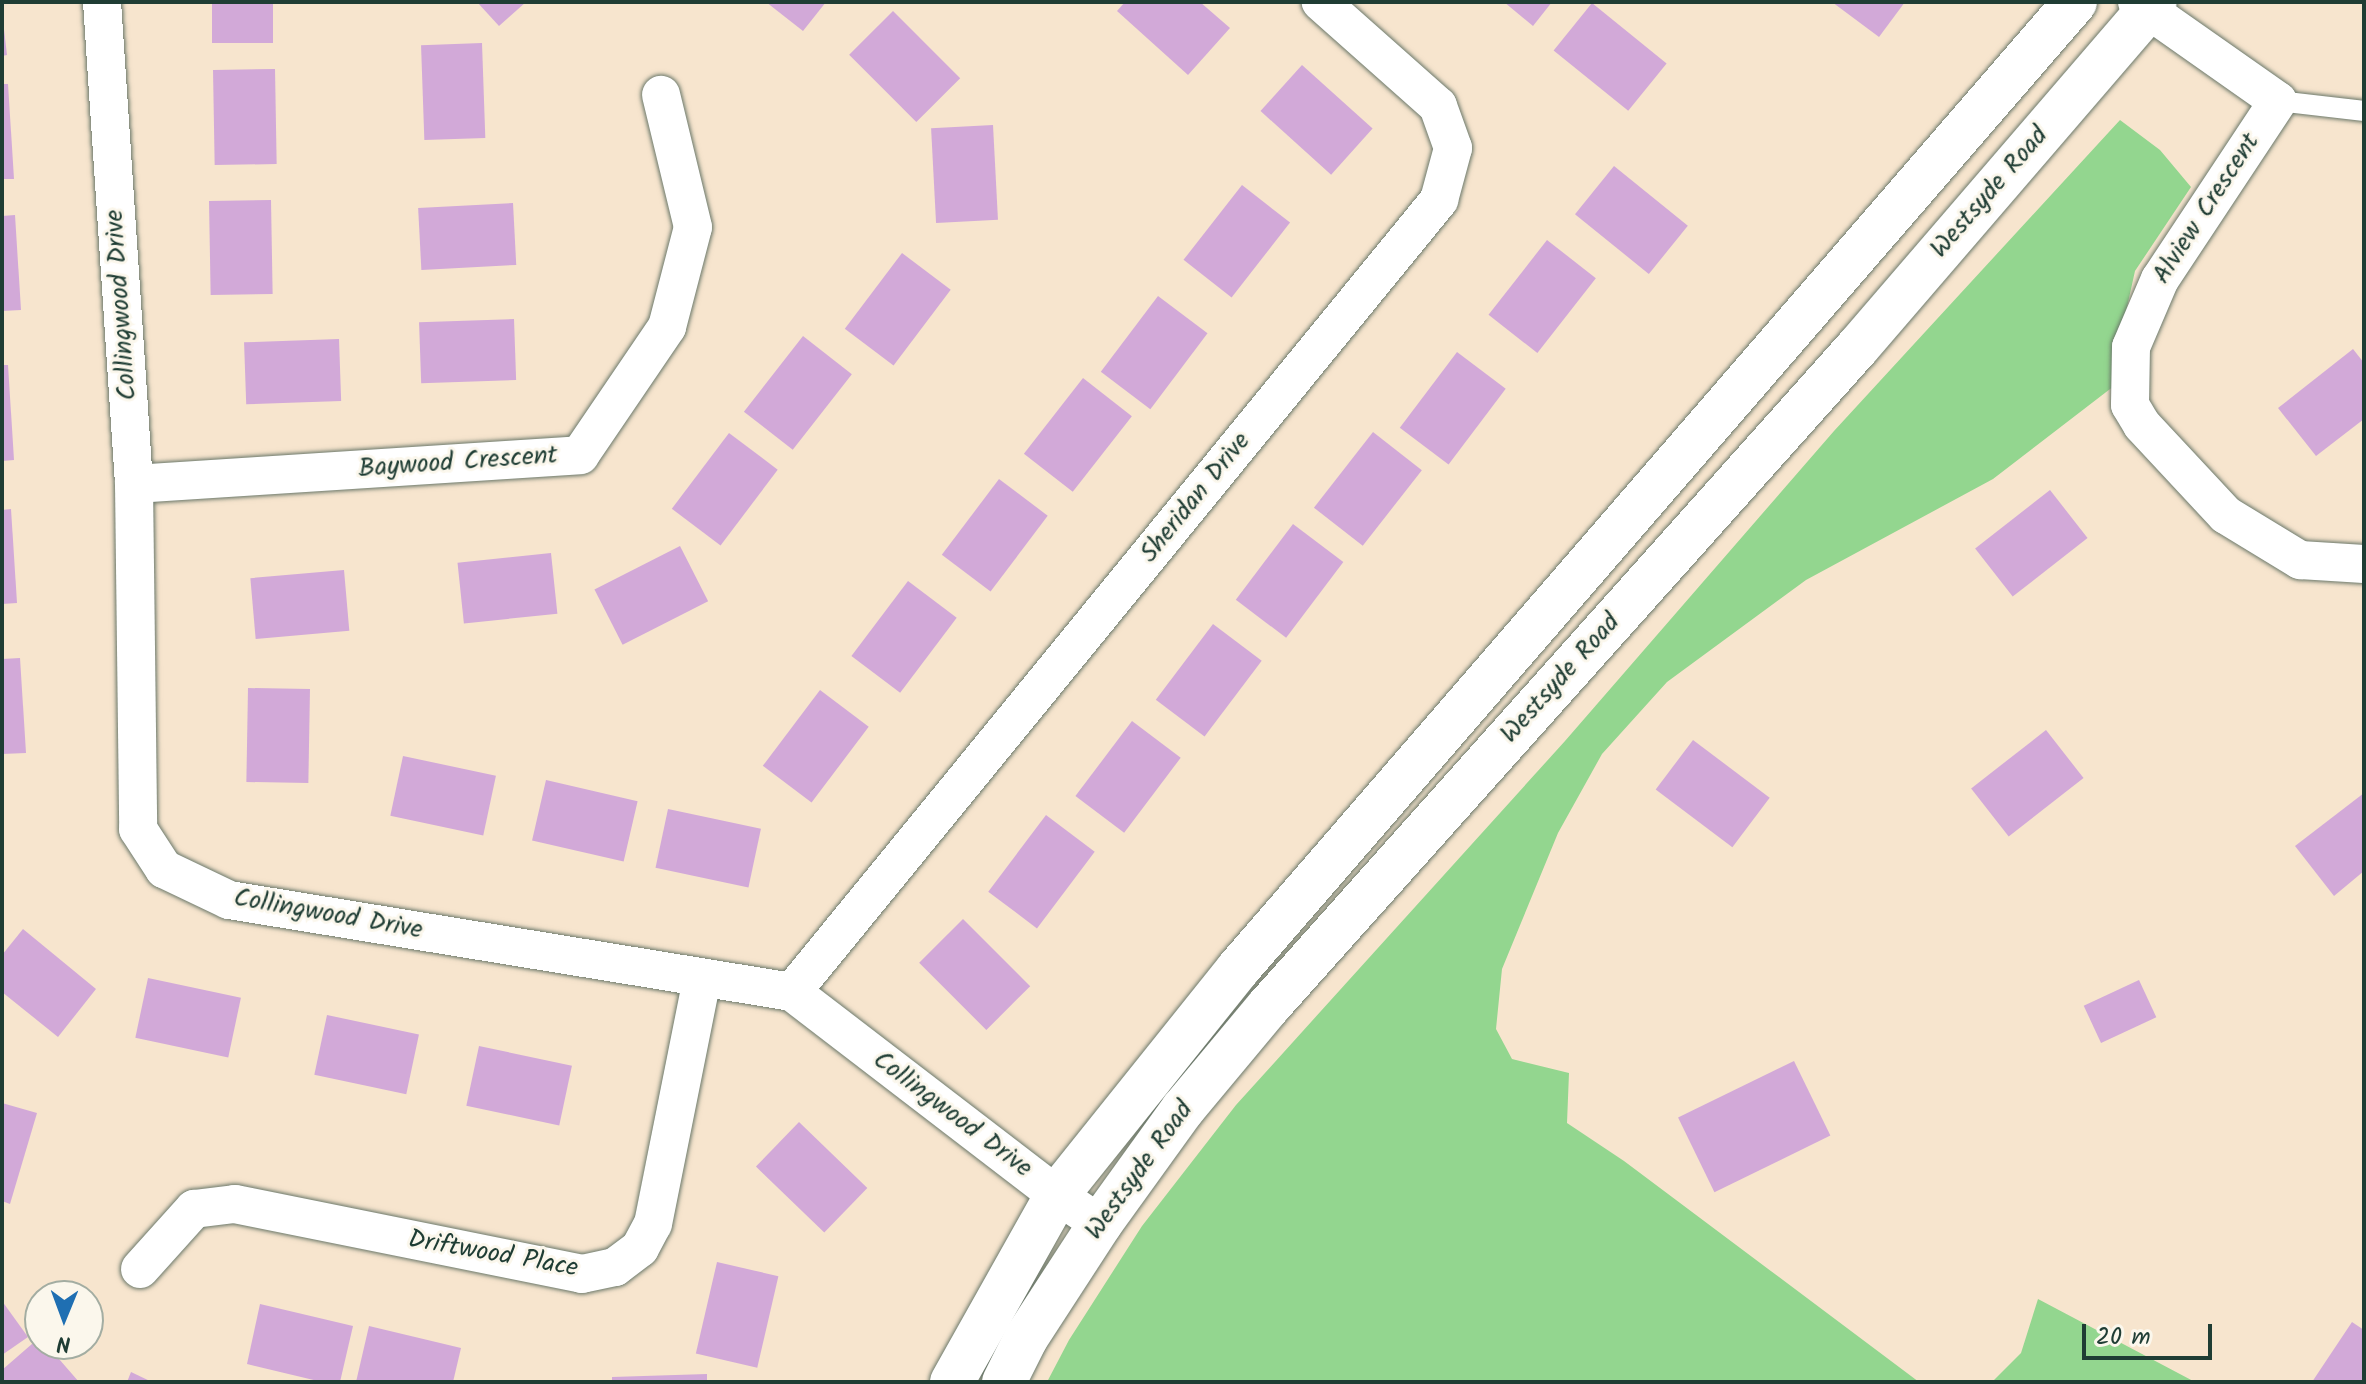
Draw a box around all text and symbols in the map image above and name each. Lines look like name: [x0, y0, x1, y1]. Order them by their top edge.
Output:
street label: Westsyde Road: [1925, 121, 2055, 265]
street label: Alview Crescent: [2147, 128, 2267, 290]
street label: Collingwood Drive: [100, 209, 144, 401]
street label: Sheridan Drive: [1134, 427, 1258, 569]
street label: Baywood Crescent: [357, 440, 559, 486]
street label: Westsyde Road: [1495, 608, 1627, 750]
street label: Collingwood Drive: [231, 883, 425, 947]
street label: Collingwood Drive: [866, 1045, 1038, 1185]
street label: Westsyde Road: [1079, 1096, 1201, 1246]
street label: Driftwood Place: [406, 1225, 580, 1285]
north arrow: [24, 1280, 104, 1360]
scale bar: [2086, 1308, 2216, 1358]
text: 20 m: [2096, 1318, 2151, 1357]
text: N: [56, 1325, 71, 1360]

